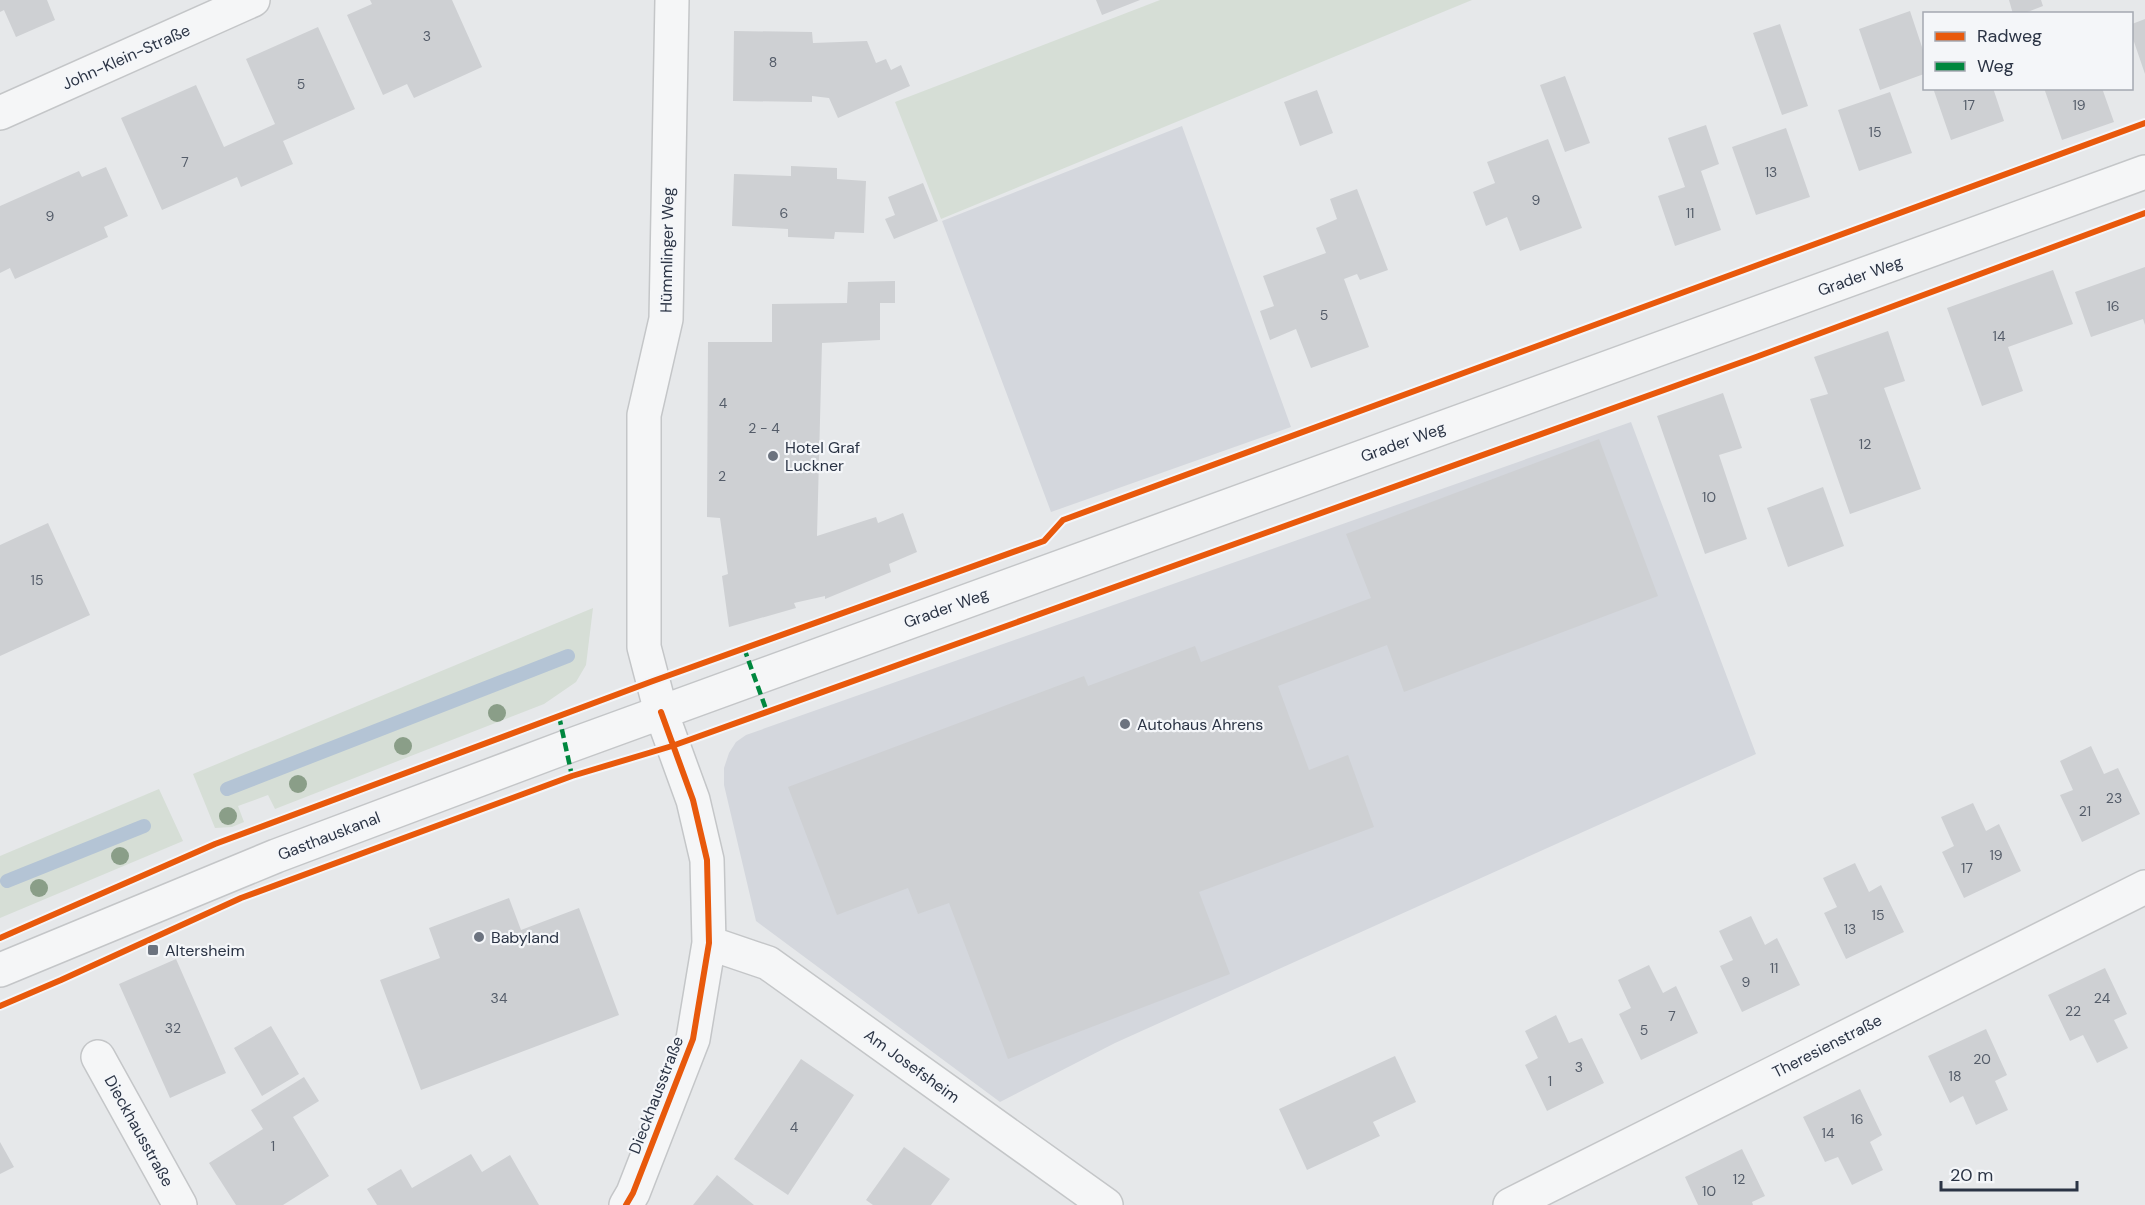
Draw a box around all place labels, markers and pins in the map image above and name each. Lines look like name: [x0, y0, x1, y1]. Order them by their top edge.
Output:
place label: Hotel Graf Luckner: [785, 437, 860, 476]
marker: Hotel Graf Luckner: [766, 449, 780, 463]
place label: Autohaus Ahrens: [1137, 714, 1263, 735]
marker: Autohaus Ahrens: [1118, 717, 1132, 731]
place label: Babyland: [491, 927, 559, 948]
marker: Babyland: [472, 930, 486, 944]
place label: Altersheim: [165, 940, 245, 961]
marker: Altersheim: [146, 943, 160, 957]

